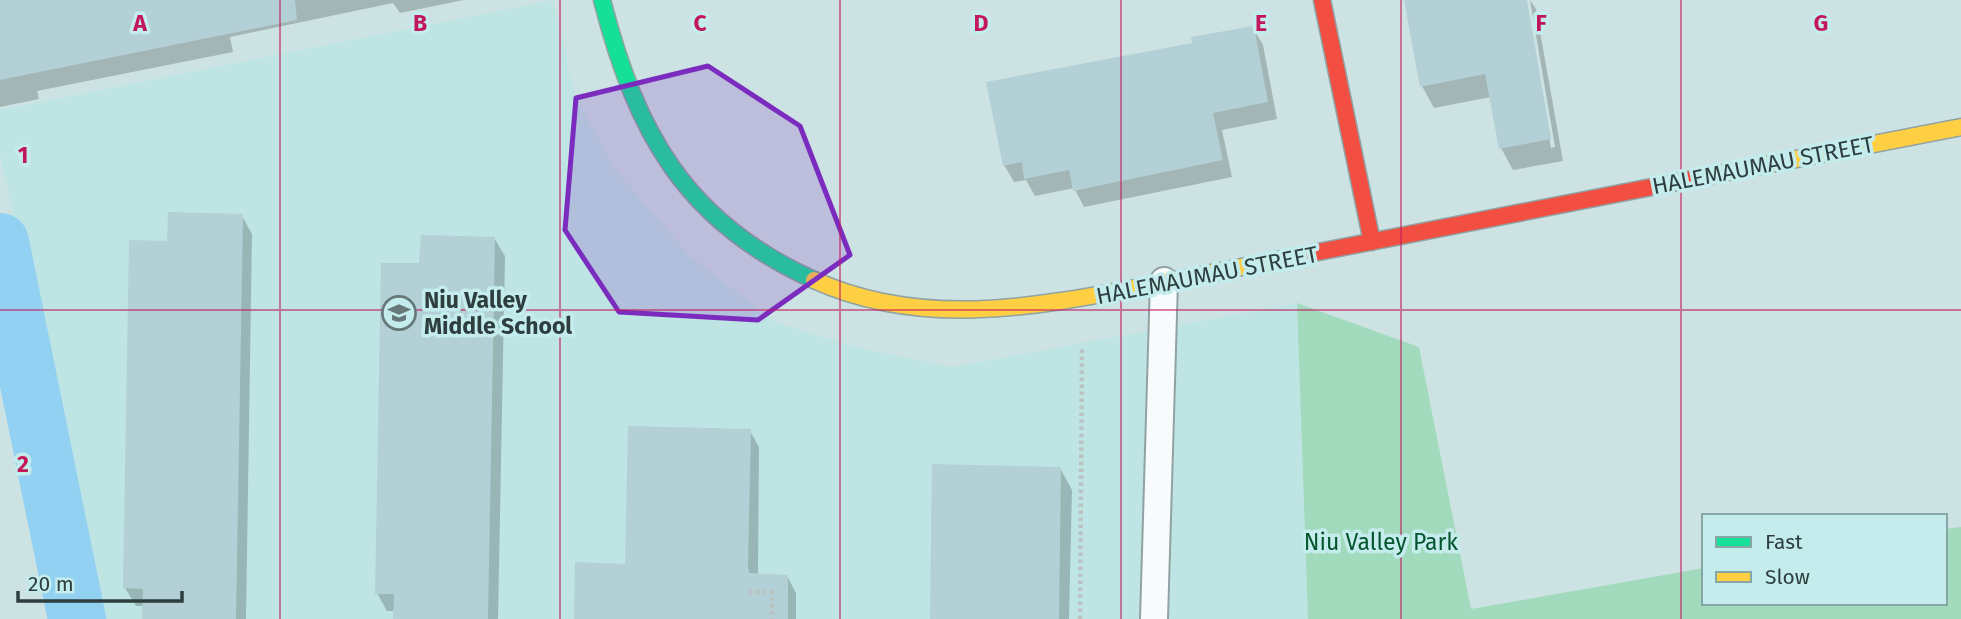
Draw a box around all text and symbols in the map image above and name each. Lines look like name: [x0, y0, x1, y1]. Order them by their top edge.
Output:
text: A: [132, 9, 147, 37]
text: B: [413, 9, 427, 37]
text: C: [693, 9, 707, 37]
text: D: [974, 9, 989, 37]
text: E: [1255, 9, 1267, 37]
text: F: [1535, 9, 1547, 37]
text: G: [1814, 9, 1828, 37]
street label: HALEMAUMAU STREET: [1650, 130, 1876, 200]
text: 1: [18, 141, 28, 169]
street label: HALEMAUMAU STREET: [1094, 240, 1320, 310]
place label: Niu Valley Middle School: [424, 286, 572, 340]
school or university icon: Niu Valley Middle School: [380, 294, 418, 332]
text: 2: [17, 450, 29, 478]
legend: [1702, 514, 1947, 605]
park label: Niu Valley Park: [1304, 528, 1458, 556]
text: Fast: [1765, 529, 1803, 555]
scale bar: [18, 560, 182, 604]
text: Slow: [1765, 564, 1810, 590]
text: 20 m: [28, 571, 74, 597]

